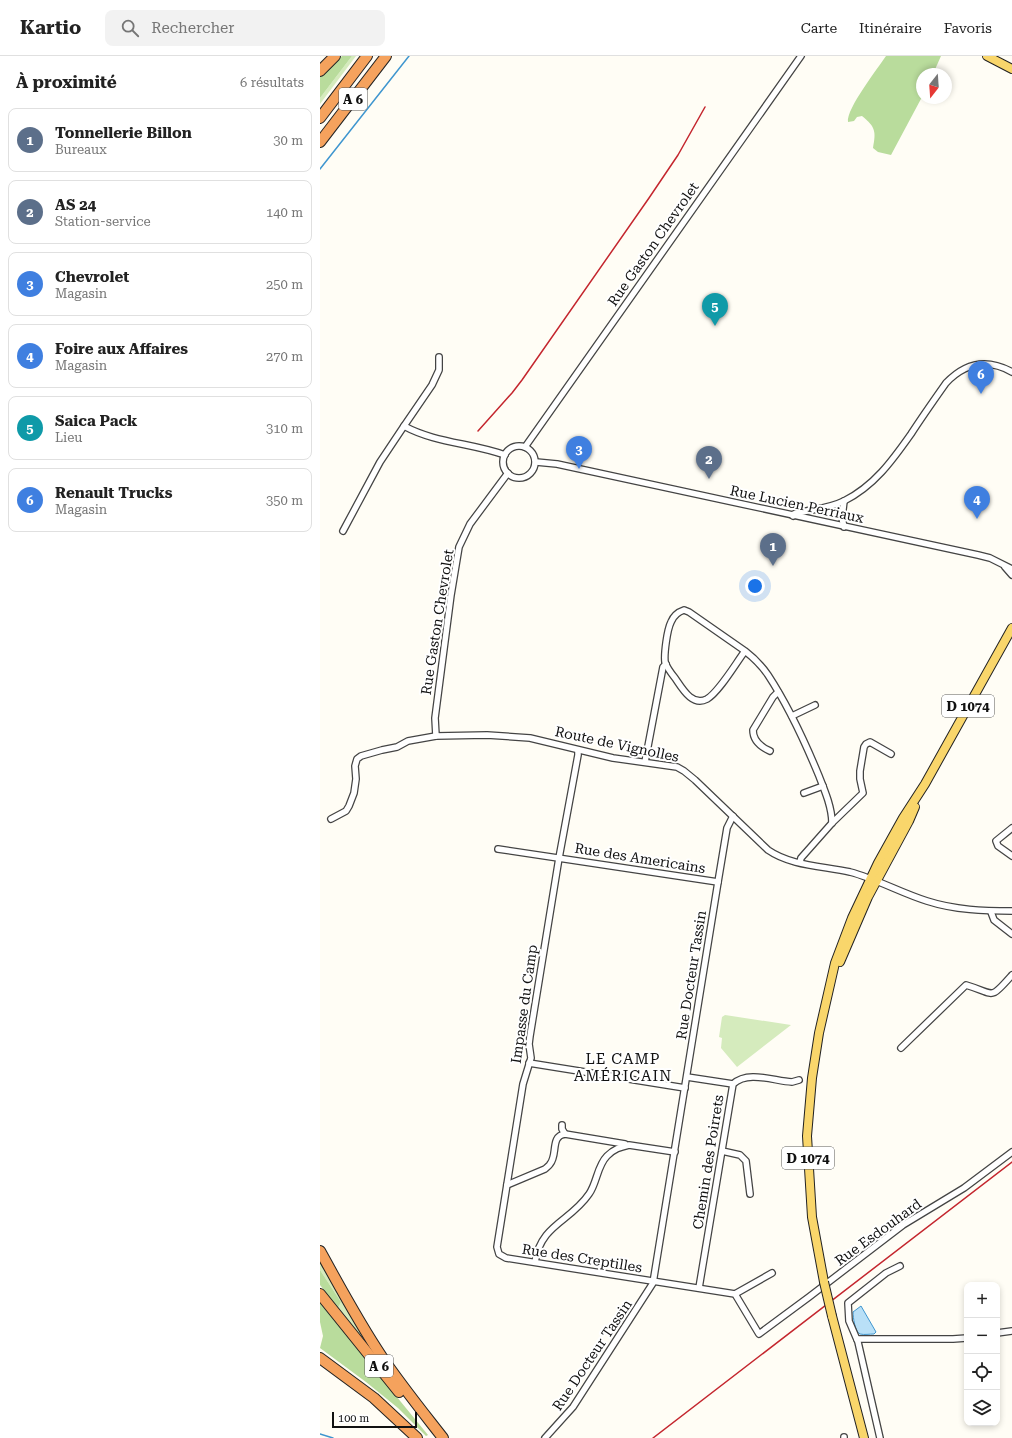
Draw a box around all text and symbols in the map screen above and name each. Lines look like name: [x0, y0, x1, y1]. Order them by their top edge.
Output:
search box: [105, 10, 385, 46]
text: Kartio: [20, 16, 81, 39]
icon: search: [119, 17, 141, 39]
text: Rechercher: [151, 19, 235, 37]
text: Carte: [801, 20, 837, 36]
text: Itinéraire: [859, 20, 922, 36]
text: Favoris: [944, 20, 992, 36]
north arrow: [916, 68, 952, 104]
text: À proximité: [16, 72, 117, 92]
text: 6 résultats: [240, 75, 304, 90]
road number: A 6: [339, 88, 367, 110]
text: Tonnellerie Billon: [55, 124, 192, 142]
text: 1: [26, 133, 34, 148]
text: 30 m: [273, 133, 303, 148]
text: Bureaux: [55, 142, 107, 157]
street label: Rue Gaston Chevrolet: [604, 179, 702, 309]
text: AS 24: [55, 196, 96, 214]
text: 2: [26, 205, 34, 220]
text: 140 m: [266, 205, 303, 220]
text: Station-service: [55, 214, 151, 229]
text: Chevrolet: [55, 268, 129, 286]
text: 3: [26, 277, 34, 292]
text: 250 m: [266, 277, 303, 292]
text: Magasin: [55, 286, 107, 301]
pin: 5: [702, 293, 728, 326]
text: Foire aux Affaires: [55, 340, 188, 358]
text: 4: [26, 349, 34, 364]
text: 270 m: [266, 349, 303, 364]
text: Magasin: [55, 358, 107, 373]
pin: 6: [968, 361, 994, 394]
text: Saica Pack: [55, 412, 137, 430]
text: 5: [26, 421, 34, 436]
text: 310 m: [266, 421, 303, 436]
text: Lieu: [55, 430, 82, 445]
pin: 3: [566, 436, 592, 469]
pin: 2: [696, 446, 722, 479]
street label: Rue Lucien Perriaux: [729, 482, 865, 526]
text: Renault Trucks: [55, 484, 173, 502]
pin: 4: [964, 486, 990, 519]
text: 6: [26, 493, 34, 508]
text: 350 m: [266, 493, 303, 508]
text: Magasin: [55, 502, 107, 517]
pin: 1: [760, 533, 786, 566]
street label: Rue Gaston Chevrolet: [418, 548, 456, 696]
your location: [745, 576, 765, 596]
road number: D 1074: [942, 695, 994, 717]
street label: Route de Vignolles: [554, 723, 681, 765]
street label: Rue des Americains: [573, 840, 707, 876]
street label: Rue Docteur Tassin: [673, 909, 709, 1041]
street label: Impasse du Camp: [508, 944, 540, 1064]
district label: LE CAMP AMÉRICAIN: [574, 1050, 672, 1085]
street label: Chemin des Poirrets: [689, 1093, 727, 1230]
road number: D 1074: [782, 1147, 834, 1169]
street label: Rue Esdouhard: [832, 1195, 924, 1269]
street label: Rue des Creptilles: [521, 1241, 644, 1275]
map controls: [964, 1282, 1000, 1426]
button: +: [964, 1282, 1000, 1318]
street label: Rue Docteur Tassin: [549, 1297, 635, 1413]
button: −: [964, 1318, 1000, 1354]
button: locate: [964, 1354, 1000, 1390]
road number: A 6: [365, 1355, 393, 1377]
button: layers: [964, 1390, 1000, 1426]
scale bar: [332, 1410, 417, 1429]
text: 100 m: [338, 1412, 369, 1425]

